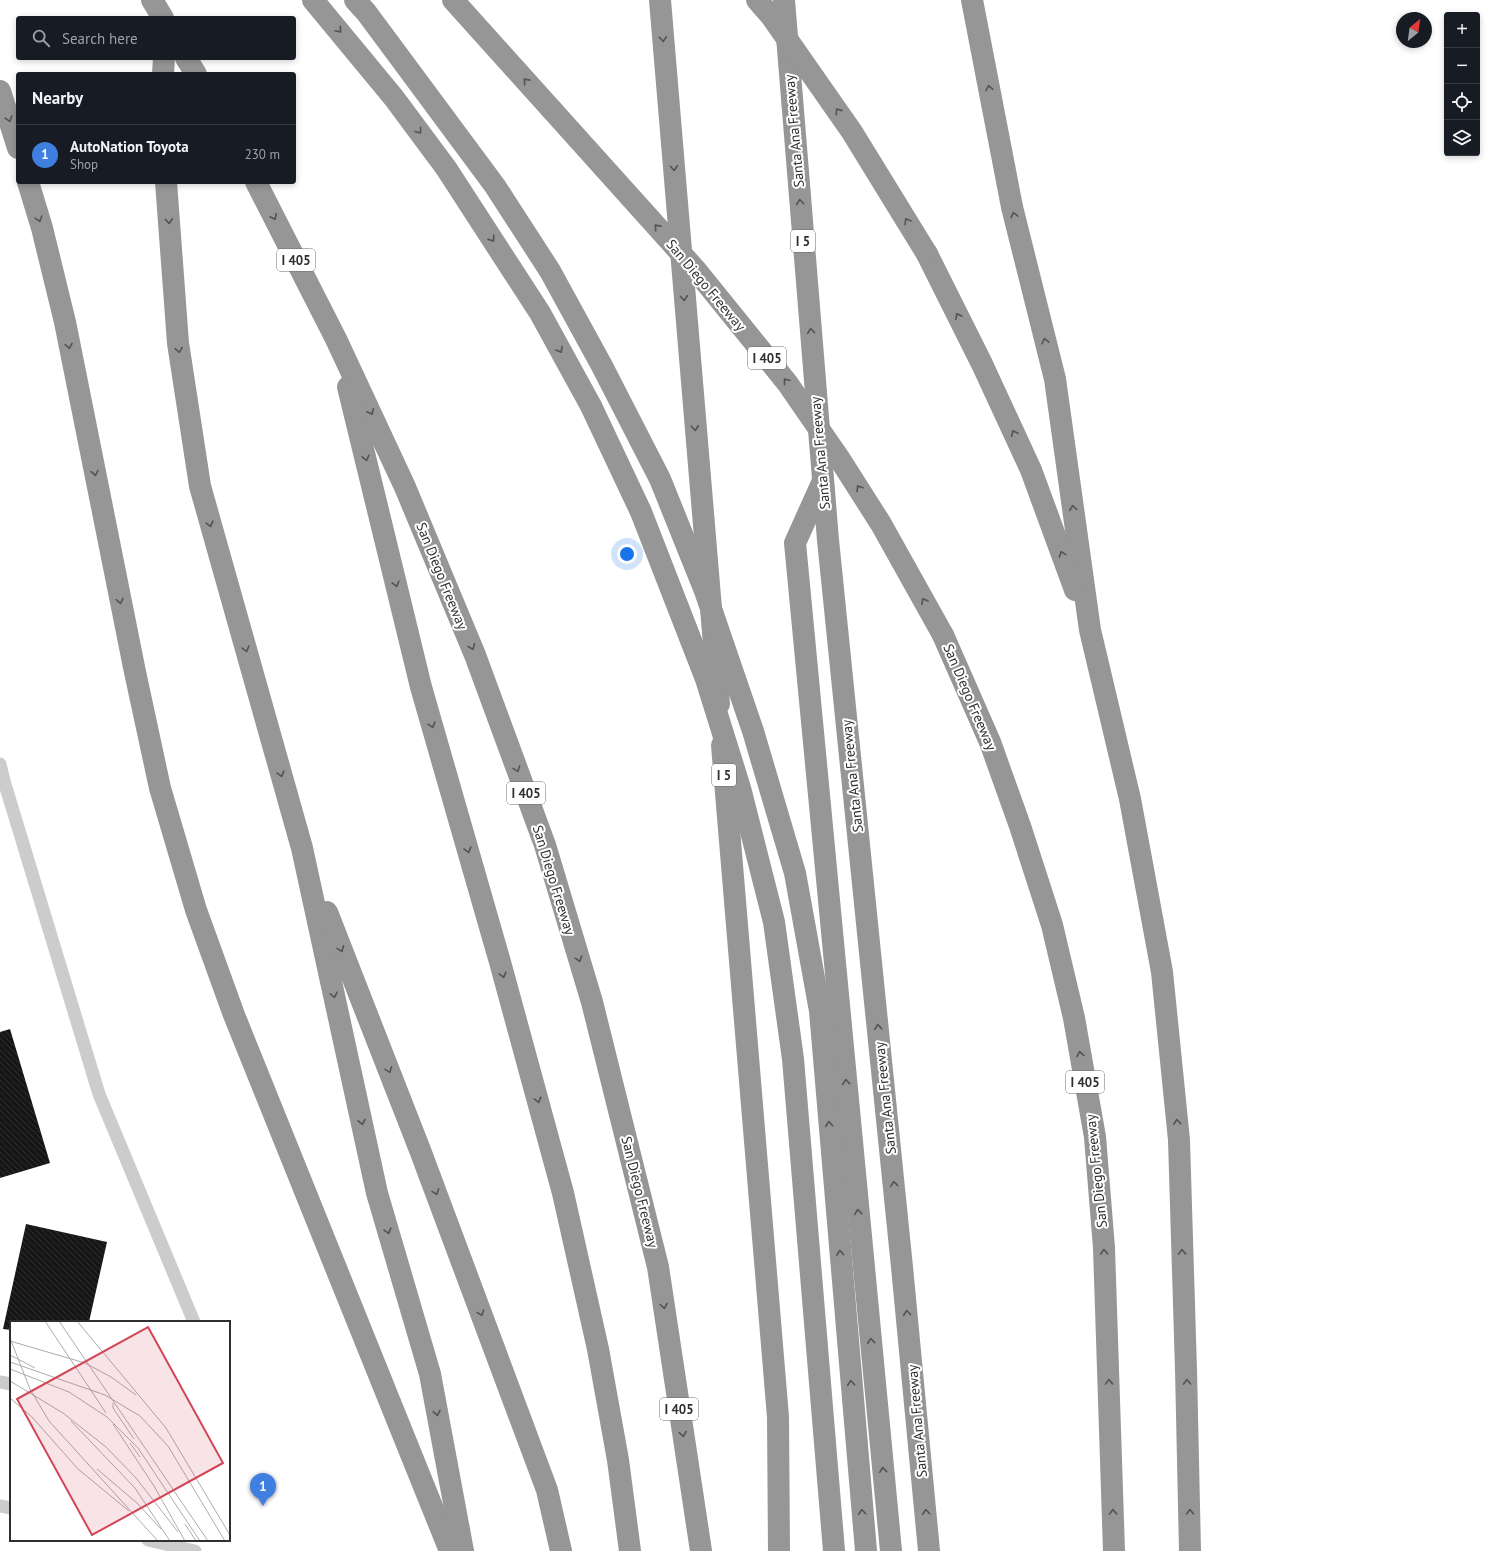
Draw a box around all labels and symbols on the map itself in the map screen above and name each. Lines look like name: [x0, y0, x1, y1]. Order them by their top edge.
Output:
north arrow: [1396, 12, 1432, 48]
one-way arrow: [334, 25, 341, 32]
one-way arrow: [658, 36, 667, 42]
street label: Santa Ana Freeway: [780, 73, 808, 188]
one-way arrow: [523, 78, 531, 86]
one-way arrow: [985, 85, 993, 91]
one-way arrow: [835, 108, 843, 115]
one-way arrow: [4, 116, 13, 123]
one-way arrow: [414, 127, 421, 134]
one-way arrow: [669, 165, 678, 171]
one-way arrow: [796, 199, 805, 205]
one-way arrow: [269, 212, 277, 220]
one-way arrow: [1010, 212, 1018, 218]
one-way arrow: [34, 216, 43, 223]
one-way arrow: [164, 218, 173, 224]
one-way arrow: [904, 218, 911, 225]
one-way arrow: [655, 224, 662, 232]
road number: I 5: [791, 230, 815, 252]
one-way arrow: [488, 235, 495, 242]
street label: San Diego Freeway: [662, 236, 750, 335]
road number: I 405: [277, 249, 315, 271]
one-way arrow: [680, 295, 689, 301]
one-way arrow: [955, 313, 963, 320]
one-way arrow: [806, 328, 815, 334]
one-way arrow: [1042, 338, 1050, 345]
one-way arrow: [65, 343, 73, 349]
one-way arrow: [555, 346, 563, 353]
one-way arrow: [174, 347, 183, 354]
road number: I 405: [748, 347, 786, 369]
one-way arrow: [783, 378, 790, 385]
street label: Santa Ana Freeway: [806, 395, 834, 510]
one-way arrow: [366, 408, 374, 415]
one-way arrow: [691, 424, 700, 431]
one-way arrow: [1011, 430, 1019, 438]
one-way arrow: [361, 455, 369, 461]
one-way arrow: [90, 470, 98, 476]
one-way arrow: [856, 485, 863, 492]
one-way arrow: [1069, 505, 1078, 511]
one-way arrow: [205, 520, 214, 527]
street label: San Diego Freeway: [412, 520, 472, 633]
your location: [617, 544, 637, 564]
one-way arrow: [1059, 551, 1067, 558]
one-way arrow: [392, 581, 400, 588]
one-way arrow: [116, 598, 124, 604]
one-way arrow: [921, 598, 928, 605]
street label: San Diego Freeway: [939, 641, 1001, 753]
one-way arrow: [467, 644, 475, 651]
one-way arrow: [241, 646, 249, 652]
street label: Santa Ana Freeway: [837, 718, 867, 833]
one-way arrow: [427, 721, 436, 728]
road number: I 5: [712, 764, 736, 786]
one-way arrow: [512, 766, 520, 773]
one-way arrow: [276, 770, 285, 777]
road number: I 405: [507, 782, 545, 804]
street label: San Diego Freeway: [529, 823, 579, 938]
one-way arrow: [463, 846, 472, 853]
one-way arrow: [337, 946, 345, 953]
one-way arrow: [574, 955, 583, 962]
one-way arrow: [498, 971, 507, 978]
one-way arrow: [329, 992, 337, 999]
one-way arrow: [873, 1024, 882, 1030]
street label: Santa Ana Freeway: [870, 1040, 900, 1155]
one-way arrow: [1076, 1051, 1085, 1057]
one-way arrow: [384, 1067, 392, 1074]
road number: I 405: [1066, 1071, 1104, 1093]
one-way arrow: [842, 1079, 851, 1085]
one-way arrow: [533, 1096, 542, 1103]
street label: San Diego Freeway: [1081, 1113, 1111, 1229]
one-way arrow: [357, 1119, 365, 1126]
one-way arrow: [1173, 1119, 1182, 1125]
one-way arrow: [824, 1121, 833, 1127]
street label: San Diego Freeway: [617, 1134, 663, 1250]
one-way arrow: [890, 1181, 899, 1187]
one-way arrow: [431, 1188, 439, 1195]
one-way arrow: [854, 1209, 863, 1215]
one-way arrow: [383, 1227, 392, 1234]
one-way arrow: [1100, 1249, 1109, 1255]
one-way arrow: [1178, 1249, 1187, 1255]
one-way arrow: [835, 1250, 844, 1256]
one-way arrow: [659, 1303, 668, 1309]
one-way arrow: [476, 1310, 485, 1317]
one-way arrow: [902, 1310, 911, 1316]
inset map: [10, 1321, 230, 1541]
one-way arrow: [867, 1338, 876, 1344]
street label: Santa Ana Freeway: [903, 1363, 931, 1478]
one-way arrow: [1105, 1379, 1113, 1385]
one-way arrow: [1183, 1379, 1191, 1385]
one-way arrow: [847, 1380, 856, 1386]
road number: I 405: [660, 1398, 698, 1420]
one-way arrow: [432, 1409, 441, 1416]
one-way arrow: [678, 1431, 687, 1437]
one-way arrow: [879, 1467, 888, 1473]
pin: 1: [250, 1473, 276, 1506]
one-way arrow: [858, 1509, 867, 1515]
one-way arrow: [921, 1509, 930, 1515]
one-way arrow: [1108, 1509, 1117, 1515]
one-way arrow: [1185, 1509, 1194, 1515]

